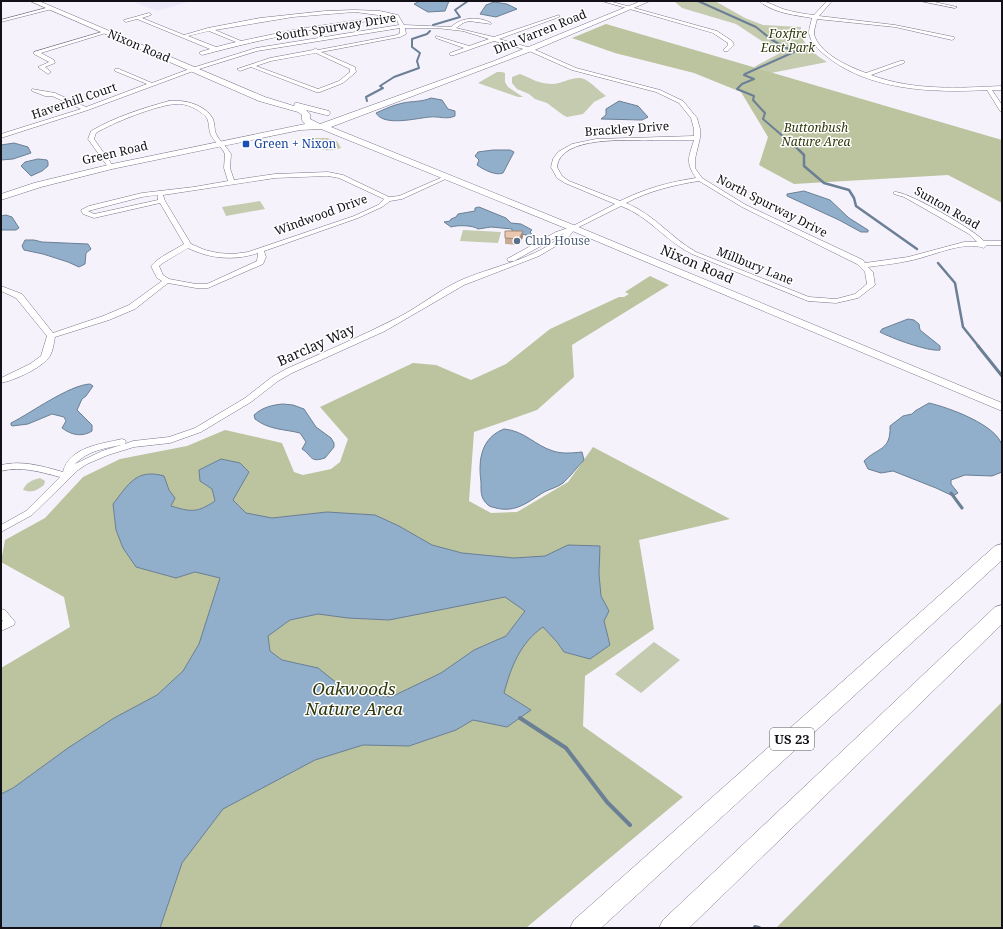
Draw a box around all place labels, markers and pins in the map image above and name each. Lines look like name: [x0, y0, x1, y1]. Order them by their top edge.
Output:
place label: Green + Nixon: [254, 135, 337, 152]
marker: Green + Nixon: [241, 139, 251, 149]
place label: Club House: [525, 232, 590, 249]
marker: Club House: [512, 236, 522, 246]

